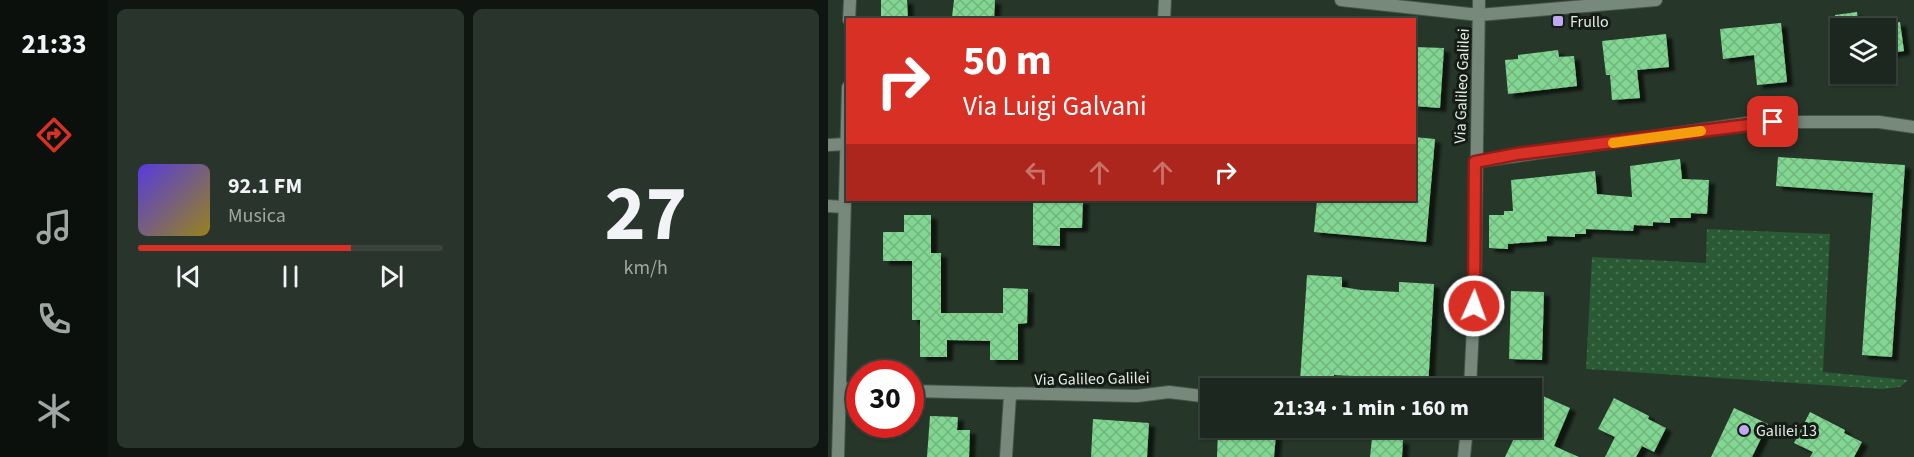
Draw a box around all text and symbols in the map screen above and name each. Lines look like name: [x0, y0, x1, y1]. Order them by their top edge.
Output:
place label: Frullo: [1570, 11, 1609, 33]
marker: Frullo: [1551, 14, 1565, 28]
map controls: [1830, 18, 1896, 84]
button: layers: [1830, 18, 1896, 84]
text: 21:33: [21, 25, 87, 64]
street label: Via Galileo Galilei: [1449, 28, 1475, 144]
text: 50 m: [963, 31, 1052, 91]
icon: right: [864, 42, 942, 120]
text: Via Luigi Galvani: [963, 87, 1147, 126]
pin: [1747, 96, 1798, 147]
icon: arrive: [1756, 105, 1789, 138]
icon: directions: [33, 114, 75, 156]
icon: left: [1020, 156, 1053, 189]
icon: ahead: [1083, 156, 1116, 189]
icon: ahead: [1146, 156, 1179, 189]
icon: right: [1209, 156, 1242, 189]
text: 27: [605, 159, 687, 270]
text: 92.1 FM: [228, 170, 302, 202]
text: Musica: [228, 202, 286, 230]
icon: music: [33, 206, 75, 248]
text: km/h: [624, 254, 668, 282]
icon: previous: [172, 260, 205, 293]
icon: pause: [274, 260, 307, 293]
icon: next: [375, 260, 408, 293]
position arrow: [1442, 274, 1506, 338]
icon: phone: [33, 298, 75, 340]
speed limit sign: 30: [846, 360, 924, 438]
street label: Via Galileo Galilei: [1034, 367, 1150, 391]
icon: climate: [33, 390, 75, 432]
text: 21:34 · 1 min · 160 m: [1273, 392, 1469, 424]
place label: Galilei 13: [1756, 420, 1817, 442]
marker: Galilei 13: [1737, 423, 1751, 437]

